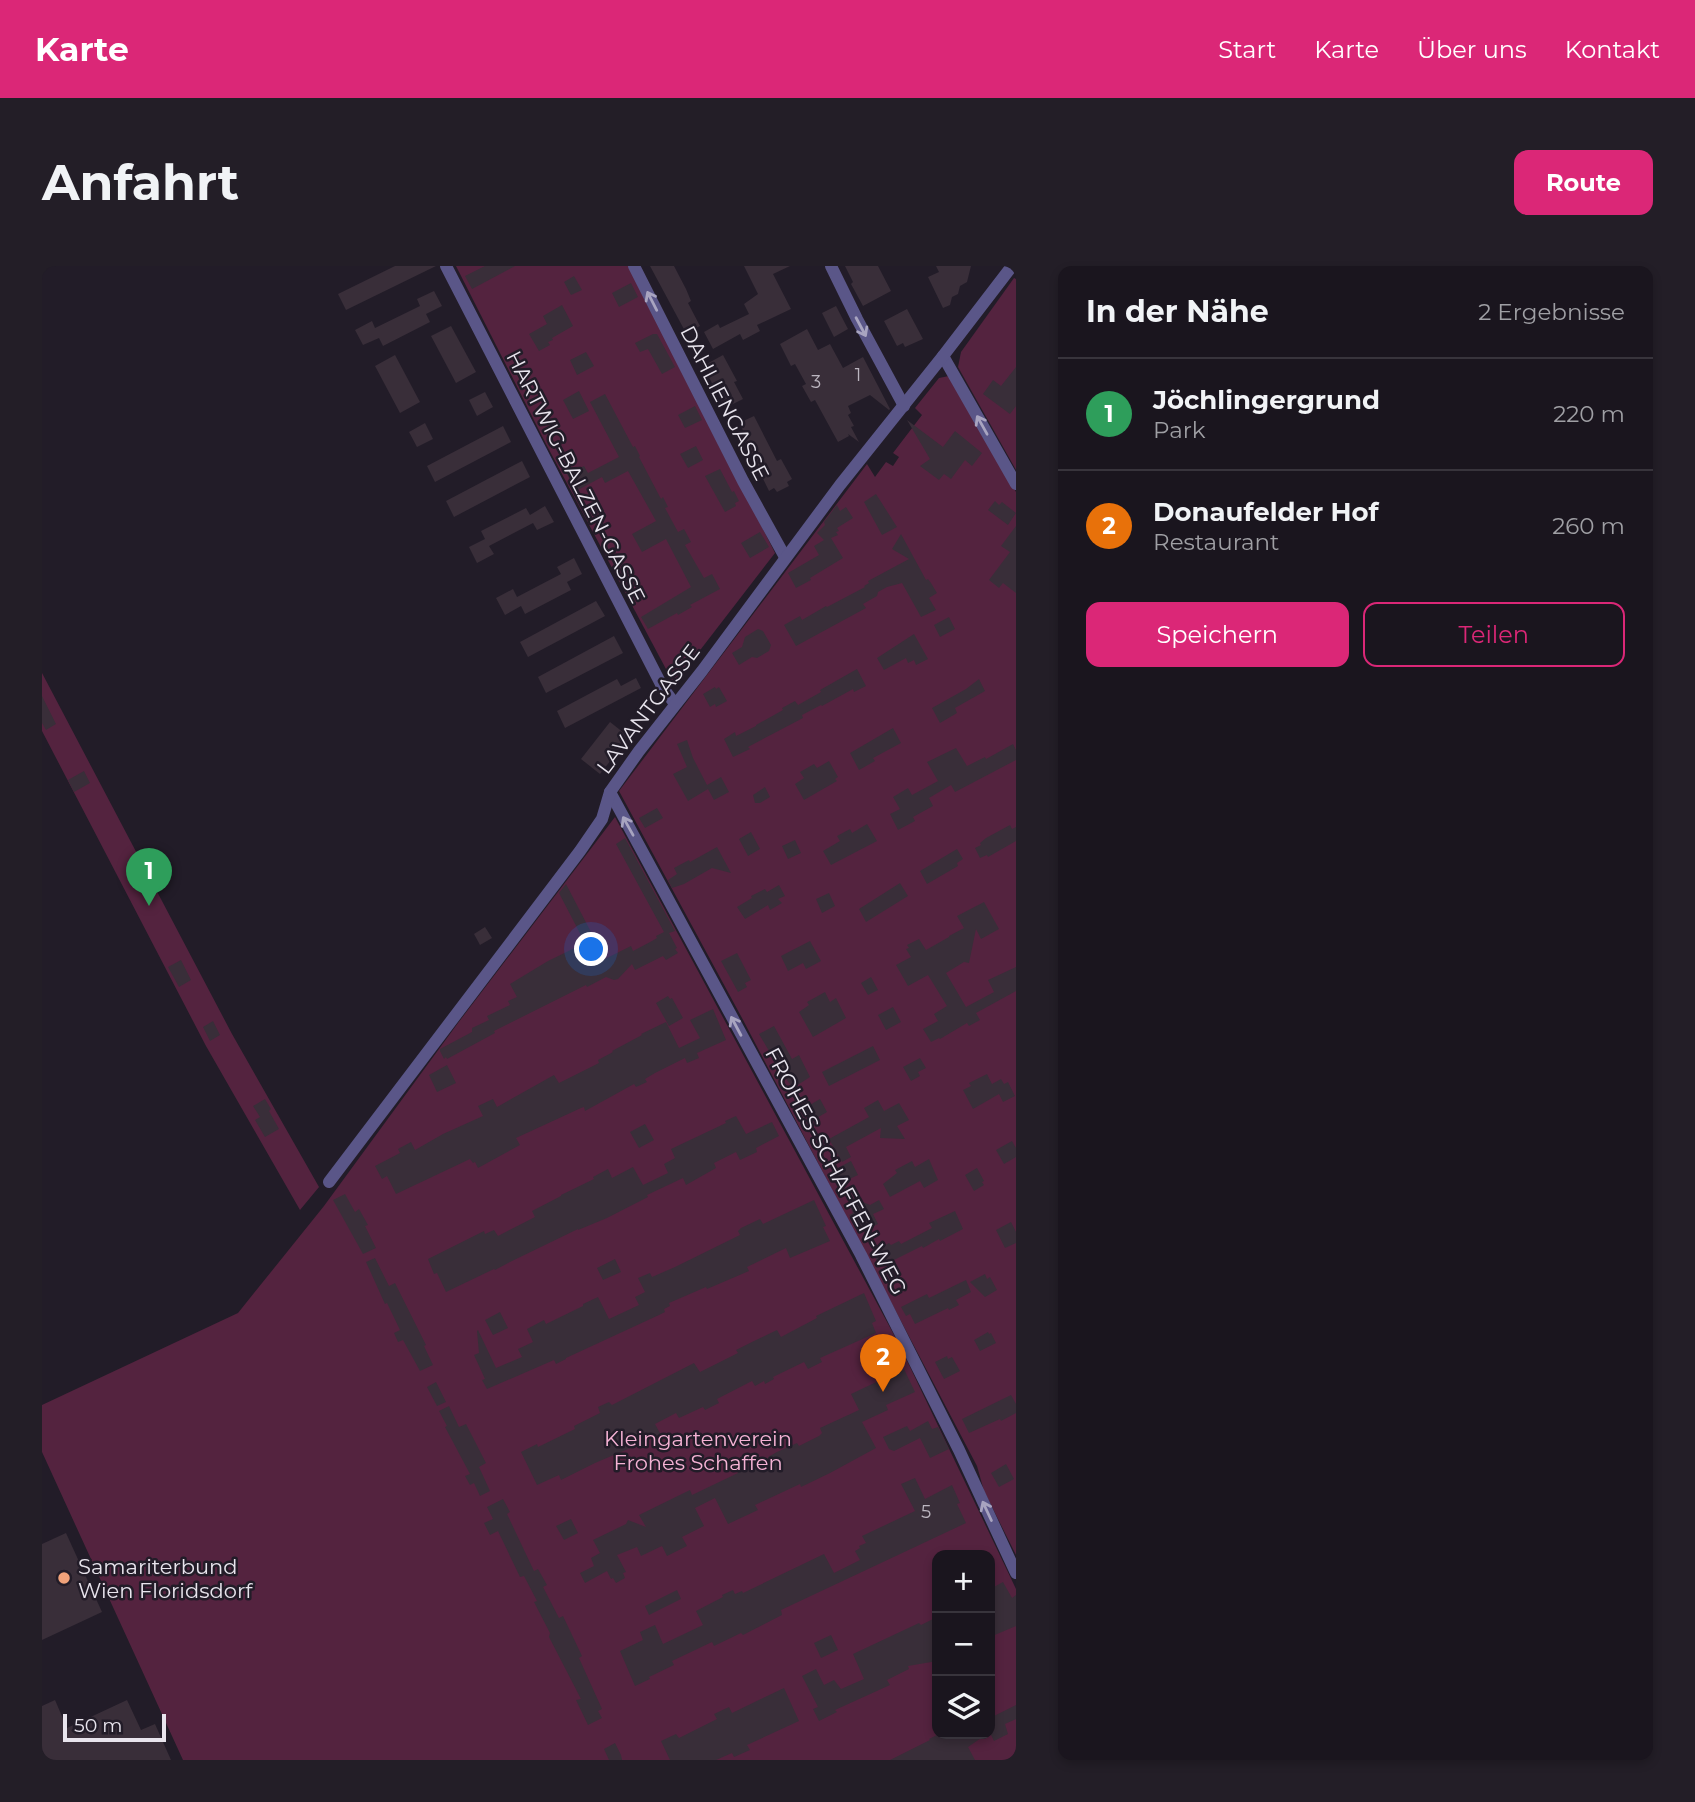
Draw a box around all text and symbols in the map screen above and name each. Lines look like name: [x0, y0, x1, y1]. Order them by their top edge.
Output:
text: Karte: [35, 29, 129, 69]
text: Start: [1218, 35, 1276, 64]
text: Karte: [1314, 35, 1379, 64]
text: Über uns: [1417, 35, 1527, 64]
text: Kontakt: [1565, 35, 1660, 64]
button: Route: [1514, 150, 1653, 215]
text: Anfahrt: [42, 153, 239, 212]
one-way arrow: [644, 291, 658, 312]
text: In der Nähe: [1086, 293, 1269, 330]
text: 2 Ergebnisse: [1478, 298, 1625, 326]
one-way arrow: [855, 316, 869, 337]
street label: DAHLIENGASSE: [675, 321, 775, 485]
street label: HARTWIG-BALZEN-GASSE: [501, 347, 651, 607]
house number: 1: [855, 364, 861, 386]
house number: 3: [811, 371, 821, 393]
text: Jöchlingergrund: [1153, 384, 1380, 416]
text: 1: [1104, 400, 1114, 428]
text: 220 m: [1553, 400, 1625, 428]
one-way arrow: [975, 415, 989, 435]
text: Park: [1153, 416, 1206, 444]
text: Donaufelder Hof: [1153, 496, 1379, 528]
text: 2: [1102, 512, 1116, 540]
text: 260 m: [1552, 512, 1625, 540]
text: Restaurant: [1153, 528, 1279, 556]
button: Speichern: [1086, 602, 1349, 667]
button: Teilen: [1363, 602, 1625, 667]
street label: LAVANTGASSE: [591, 639, 705, 779]
one-way arrow: [621, 817, 635, 837]
pin: 1: [126, 848, 172, 906]
your location: [574, 932, 608, 966]
one-way arrow: [729, 1016, 743, 1037]
street label: FROHES-SCHAFFEN-WEG: [760, 1043, 912, 1299]
pin: 2: [860, 1334, 906, 1392]
park label: Kleingartenverein Frohes Schaffen: [604, 1426, 792, 1475]
house number: 5: [921, 1501, 931, 1523]
one-way arrow: [980, 1501, 993, 1522]
map controls: [932, 1550, 995, 1739]
button: +: [932, 1550, 995, 1613]
place label: Samariterbund Wien Floridsdorf: [78, 1554, 253, 1603]
marker: Samariterbund Wien Floridsdorf: [56, 1570, 72, 1586]
button: −: [932, 1613, 995, 1676]
button: layers: [932, 1676, 995, 1739]
scale bar: [63, 1711, 166, 1743]
text: 50 m: [74, 1714, 122, 1737]

